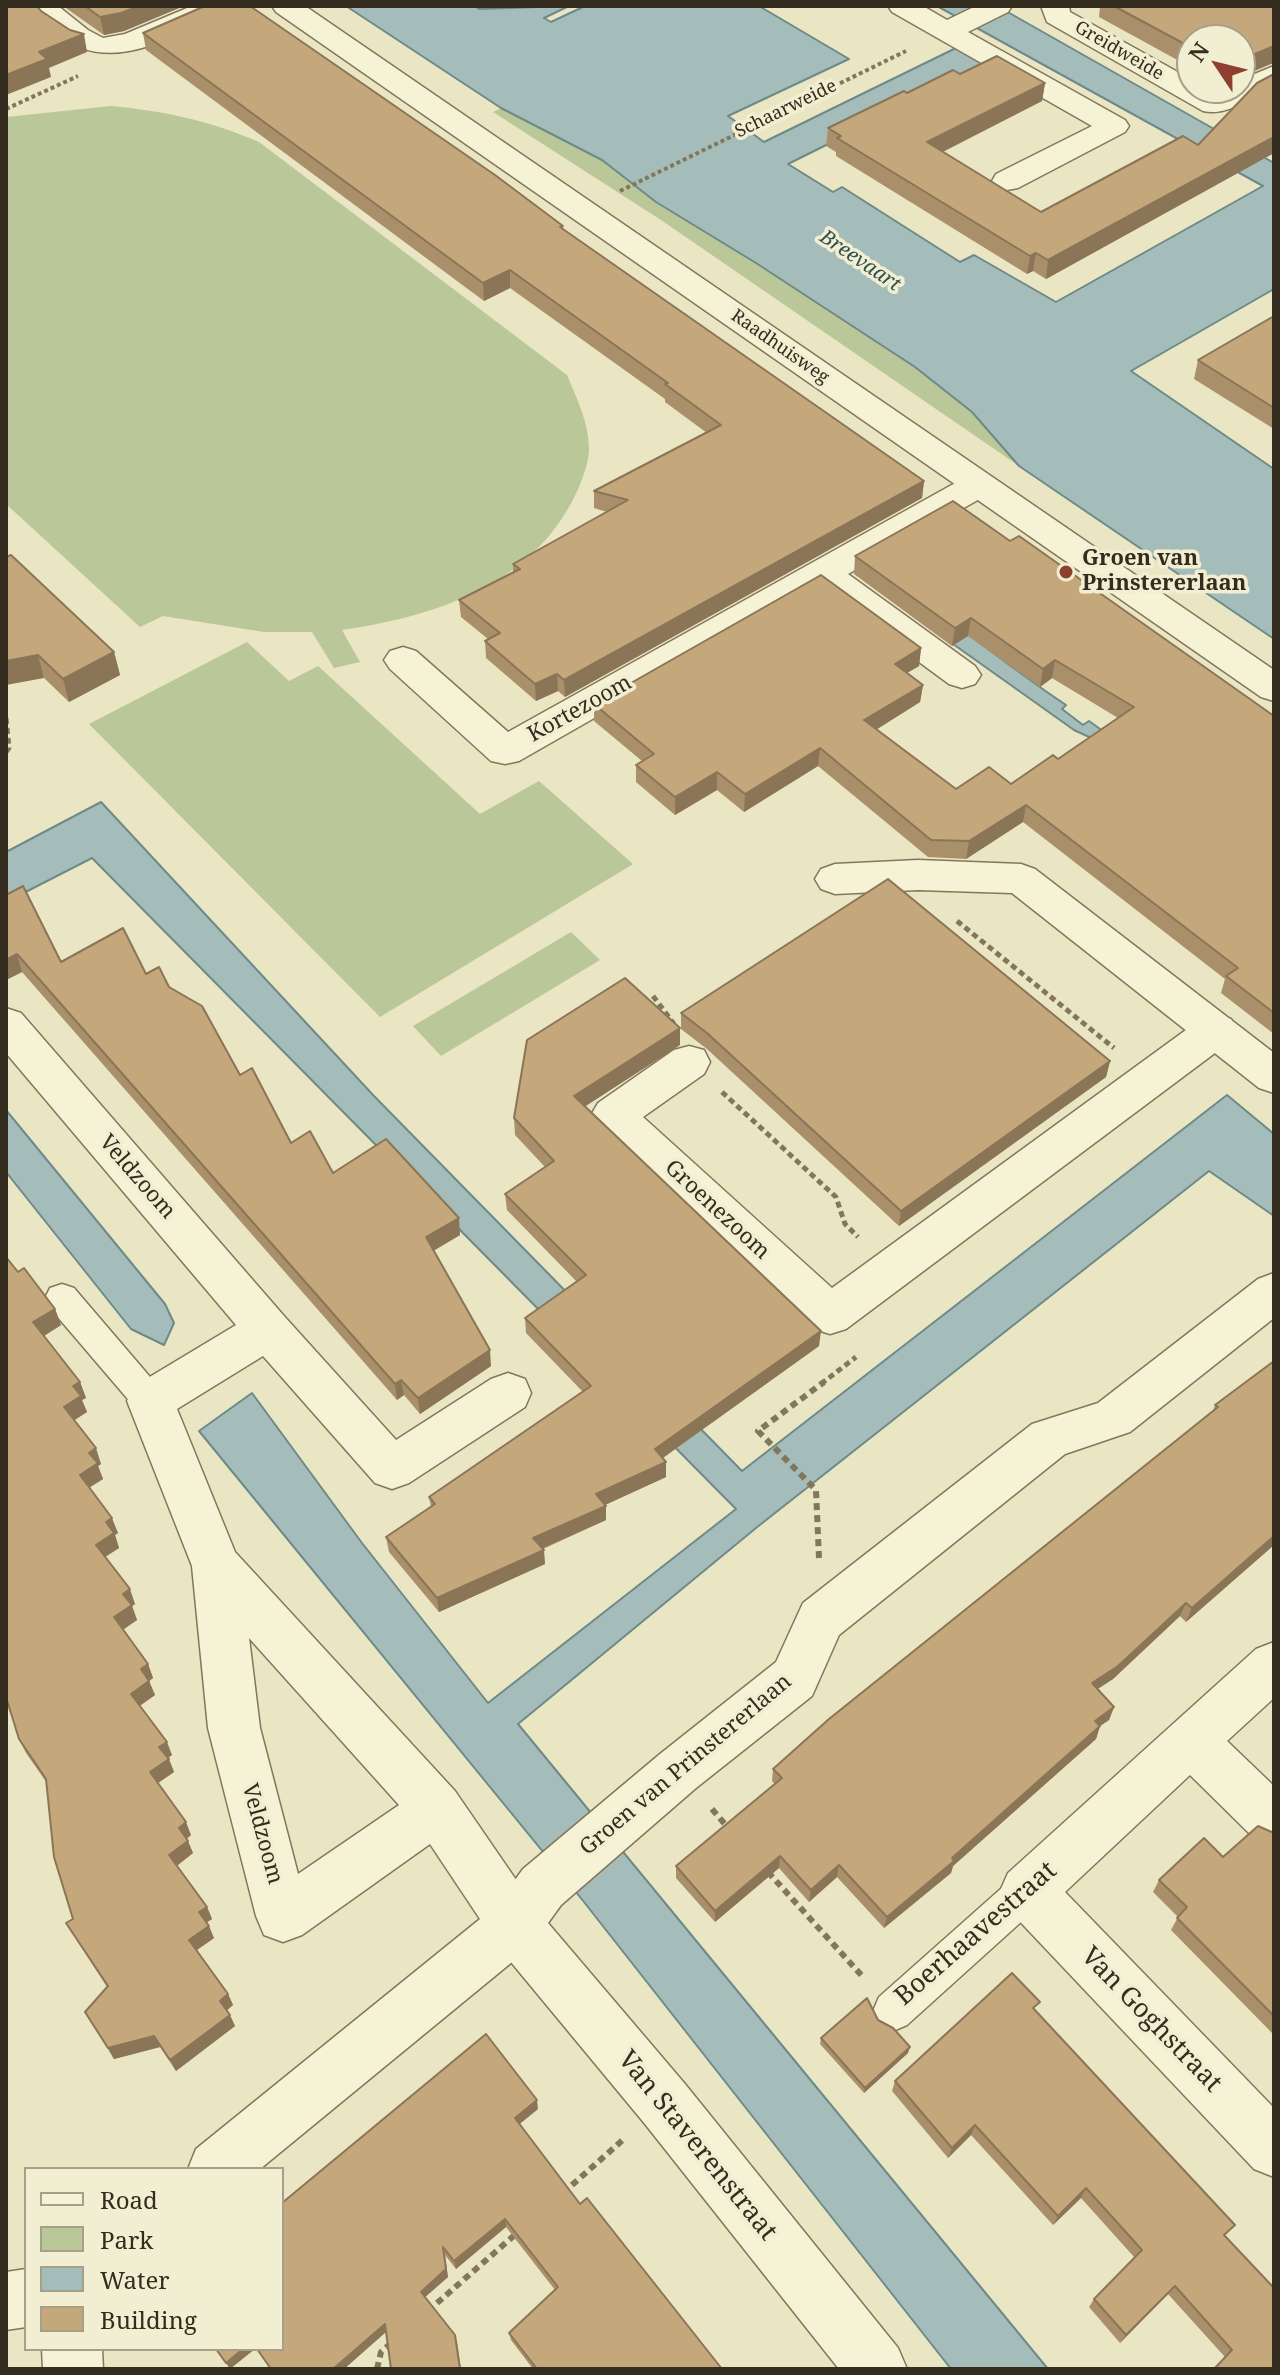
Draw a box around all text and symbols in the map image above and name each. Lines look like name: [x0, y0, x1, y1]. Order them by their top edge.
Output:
street label: Greidweide: [1071, 17, 1167, 85]
north arrow: [1176, 24, 1256, 104]
text: N: [1181, 36, 1215, 67]
street label: Schaarweide: [732, 75, 840, 143]
water label: Breevaart: [815, 225, 905, 297]
street label: Raadhuisweg: [727, 305, 833, 389]
place label: Groen van Prinstererlaan: [1082, 546, 1246, 598]
marker: Groen van Prinstererlaan: [1057, 563, 1075, 581]
street label: Kortezoom: [523, 670, 637, 748]
street label: Veldzoom: [93, 1129, 181, 1225]
street label: Groenezoom: [659, 1155, 775, 1265]
street label: Groen van Prinstererlaan: [575, 1669, 797, 1861]
street label: Veldzoom: [236, 1781, 288, 1887]
street label: Boerhaavestraat: [889, 1855, 1063, 2013]
street label: Van Goghstraat: [1074, 1941, 1228, 2099]
street label: Van Staverenstraat: [611, 2045, 783, 2247]
legend: [24, 2167, 284, 2351]
text: Road: [100, 2183, 158, 2216]
text: Park: [100, 2223, 153, 2256]
text: Water: [100, 2263, 170, 2296]
text: Building: [100, 2303, 197, 2336]

